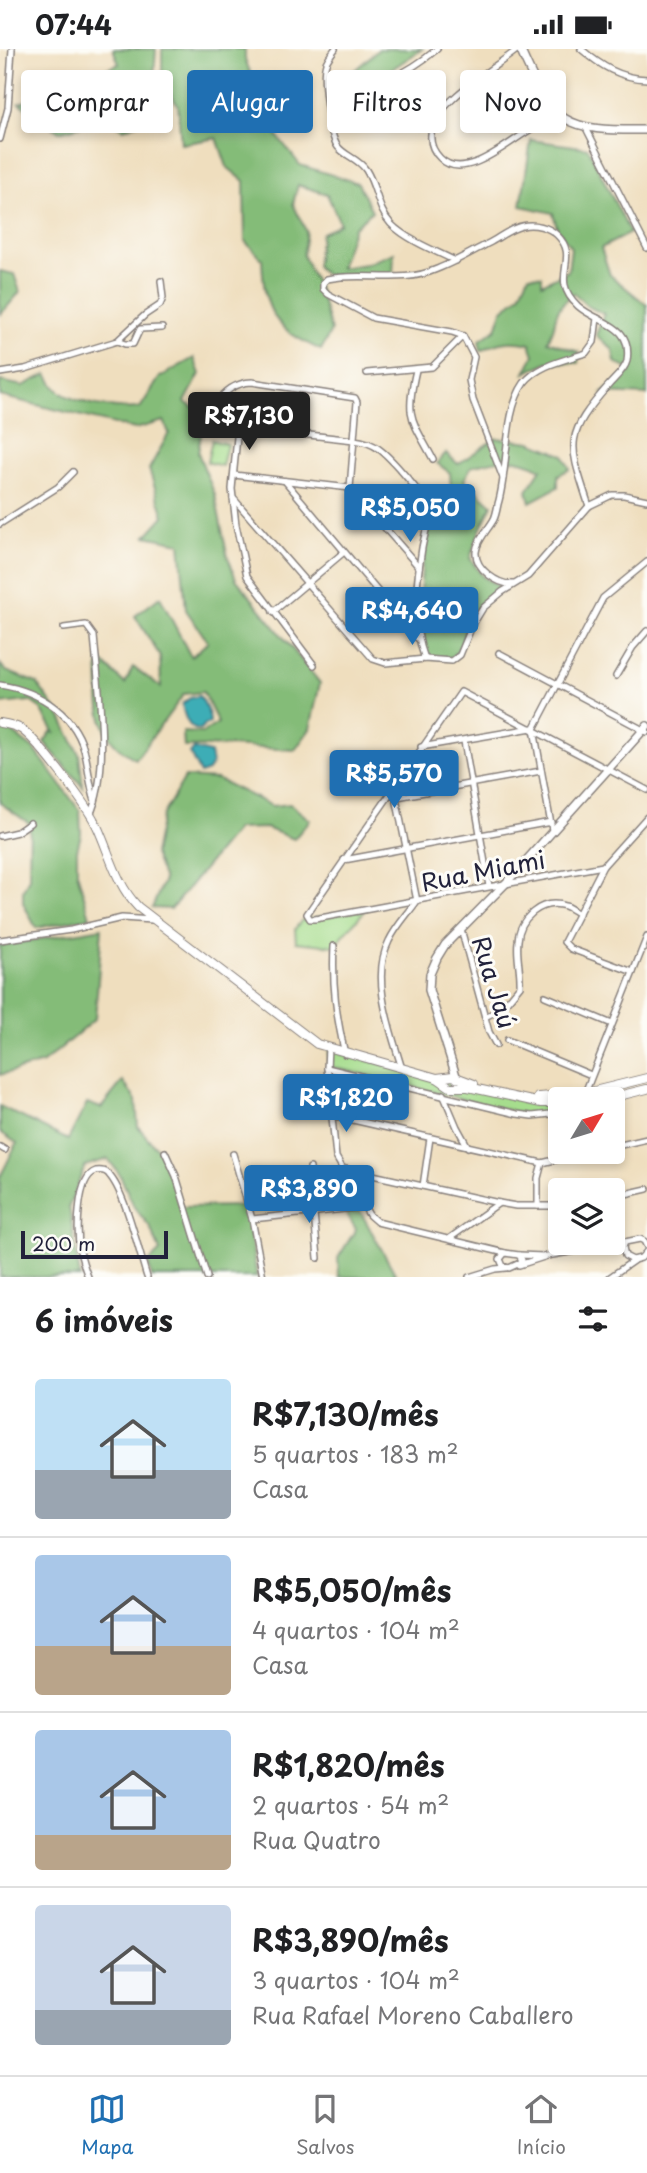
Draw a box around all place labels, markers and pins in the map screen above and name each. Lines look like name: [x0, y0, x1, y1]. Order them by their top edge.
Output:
pin: R$7,130: [184, 393, 314, 452]
pin: R$5,050: [345, 484, 475, 544]
pin: R$4,640: [347, 587, 477, 647]
pin: R$5,570: [329, 751, 459, 810]
pin: R$1,820: [281, 1075, 411, 1134]
pin: R$3,890: [244, 1165, 374, 1225]

